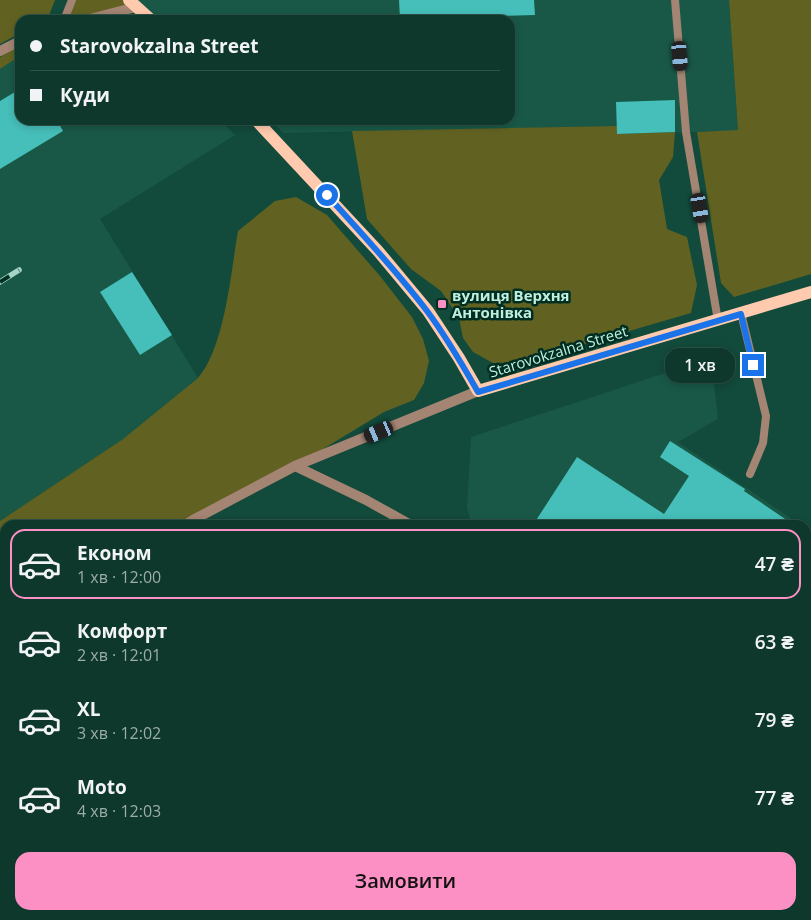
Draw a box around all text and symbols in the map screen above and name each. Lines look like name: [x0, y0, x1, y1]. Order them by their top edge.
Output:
text: Starovokzalna Street: [60, 33, 258, 59]
car: [671, 40, 688, 72]
text: Куди: [60, 82, 110, 108]
route start: [316, 184, 338, 206]
car: [690, 192, 709, 224]
place label: вулиця Верхня Антонівка: [452, 285, 569, 322]
marker: вулиця Верхня Антонівка: [436, 298, 448, 310]
street label: Starovokzalna Street: [486, 320, 630, 382]
callout: 1 хв: [666, 348, 736, 382]
text: 1 хв: [684, 354, 716, 376]
route end: [742, 354, 764, 376]
car: [362, 419, 395, 445]
text: Економ: [77, 540, 152, 566]
icon: car: [17, 542, 62, 587]
text: 47 ₴: [755, 551, 794, 577]
text: 1 хв · 12:00: [77, 566, 161, 588]
text: Комфорт: [77, 618, 167, 644]
icon: car: [17, 620, 62, 665]
text: 63 ₴: [755, 629, 794, 655]
text: 2 хв · 12:01: [77, 644, 161, 666]
text: XL: [77, 696, 100, 722]
icon: car: [17, 698, 62, 743]
text: 79 ₴: [755, 707, 794, 733]
text: 3 хв · 12:02: [77, 722, 161, 744]
text: Moto: [77, 774, 127, 800]
icon: car: [17, 776, 62, 821]
text: 77 ₴: [755, 785, 794, 811]
text: 4 хв · 12:03: [77, 800, 161, 822]
button: Замовити: [15, 852, 796, 910]

